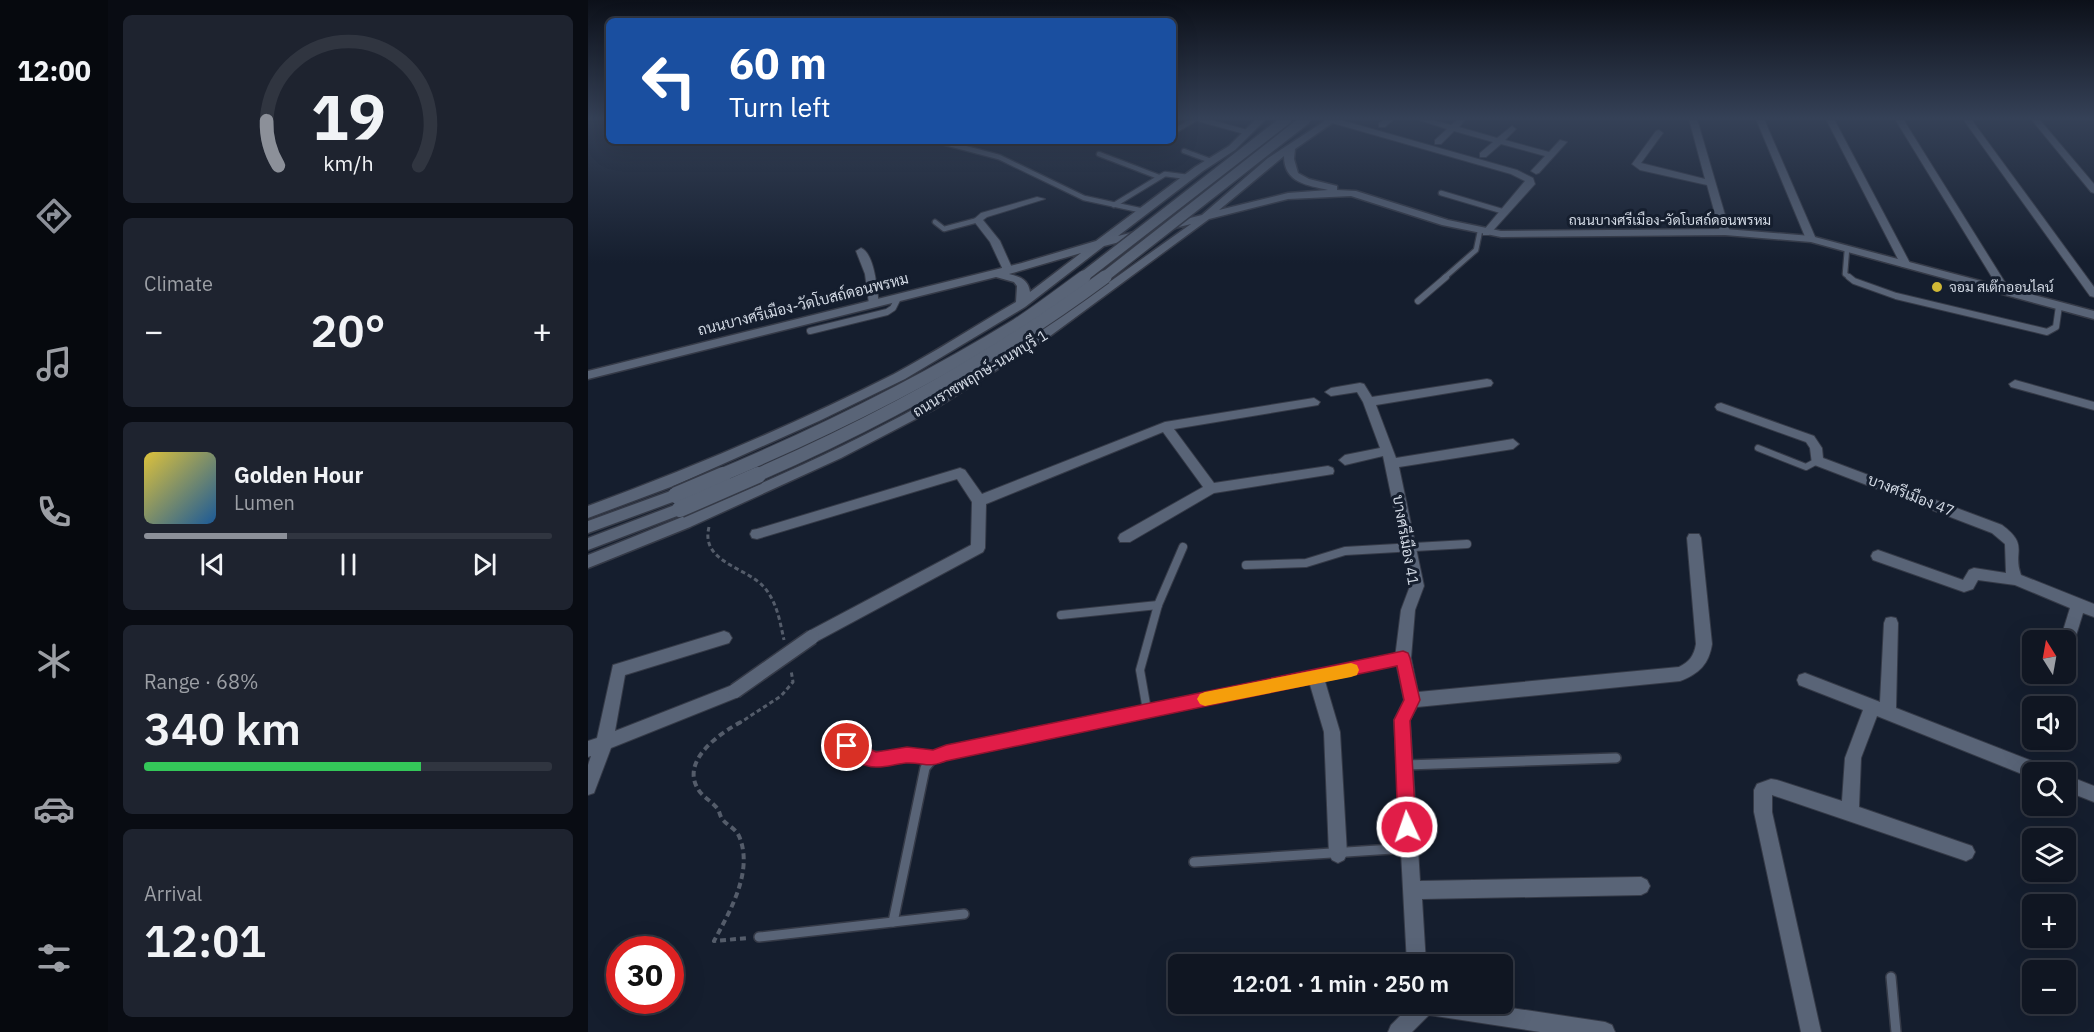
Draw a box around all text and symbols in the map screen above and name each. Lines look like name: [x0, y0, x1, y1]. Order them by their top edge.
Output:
text: 60 m: [729, 36, 827, 91]
icon: left: [630, 42, 708, 120]
text: 12:00: [17, 53, 91, 88]
text: 19: [311, 76, 385, 157]
text: Turn left: [729, 89, 830, 124]
text: km/h: [323, 150, 373, 178]
icon: directions: [33, 195, 75, 237]
street label: ถนนบางศรีเมือง-วัดโบสถ์ดอนพรหม: [1569, 211, 1771, 229]
street label: ถนนบางศรีเมือง-วัดโบสถ์ดอนพรหม: [696, 269, 910, 339]
text: Climate: [144, 270, 213, 297]
place label: จอม สเต๊กออนไลน์: [1949, 278, 2054, 296]
marker: จอม สเต๊กออนไลน์: [1930, 280, 1944, 294]
text: 20°: [310, 301, 386, 359]
text: −: [144, 309, 164, 352]
text: +: [532, 309, 552, 352]
street label: ถนนราชพฤกษ์-นนทบุรี 1: [909, 325, 1052, 423]
icon: music: [33, 343, 75, 385]
text: Golden Hour: [234, 460, 363, 489]
street label: บางศรีเมือง 47: [1865, 470, 1957, 520]
text: Lumen: [234, 489, 295, 516]
icon: phone: [33, 491, 75, 533]
street label: บางศรีเมือง 41: [1389, 494, 1423, 586]
icon: previous: [196, 548, 229, 581]
icon: pause: [332, 548, 365, 581]
icon: next: [468, 548, 501, 581]
north arrow: [2022, 630, 2076, 684]
map controls: [2022, 630, 2076, 1014]
icon: climate: [33, 640, 75, 682]
text: Range · 68%: [144, 668, 259, 695]
button: sound: [2022, 696, 2076, 750]
text: 340 km: [144, 699, 301, 757]
pin: [821, 720, 872, 771]
icon: arrive: [830, 729, 863, 762]
button: search: [2022, 762, 2076, 816]
icon: car: [33, 788, 75, 830]
position arrow: [1375, 795, 1439, 859]
button: layers: [2022, 828, 2076, 882]
text: Arrival: [144, 880, 202, 907]
button: +: [2022, 894, 2076, 948]
text: 12:01: [144, 911, 266, 969]
speed limit sign: 30: [606, 936, 684, 1014]
icon: filters: [33, 937, 75, 979]
button: −: [2022, 960, 2076, 1014]
text: 12:01 · 1 min · 250 m: [1232, 969, 1449, 998]

